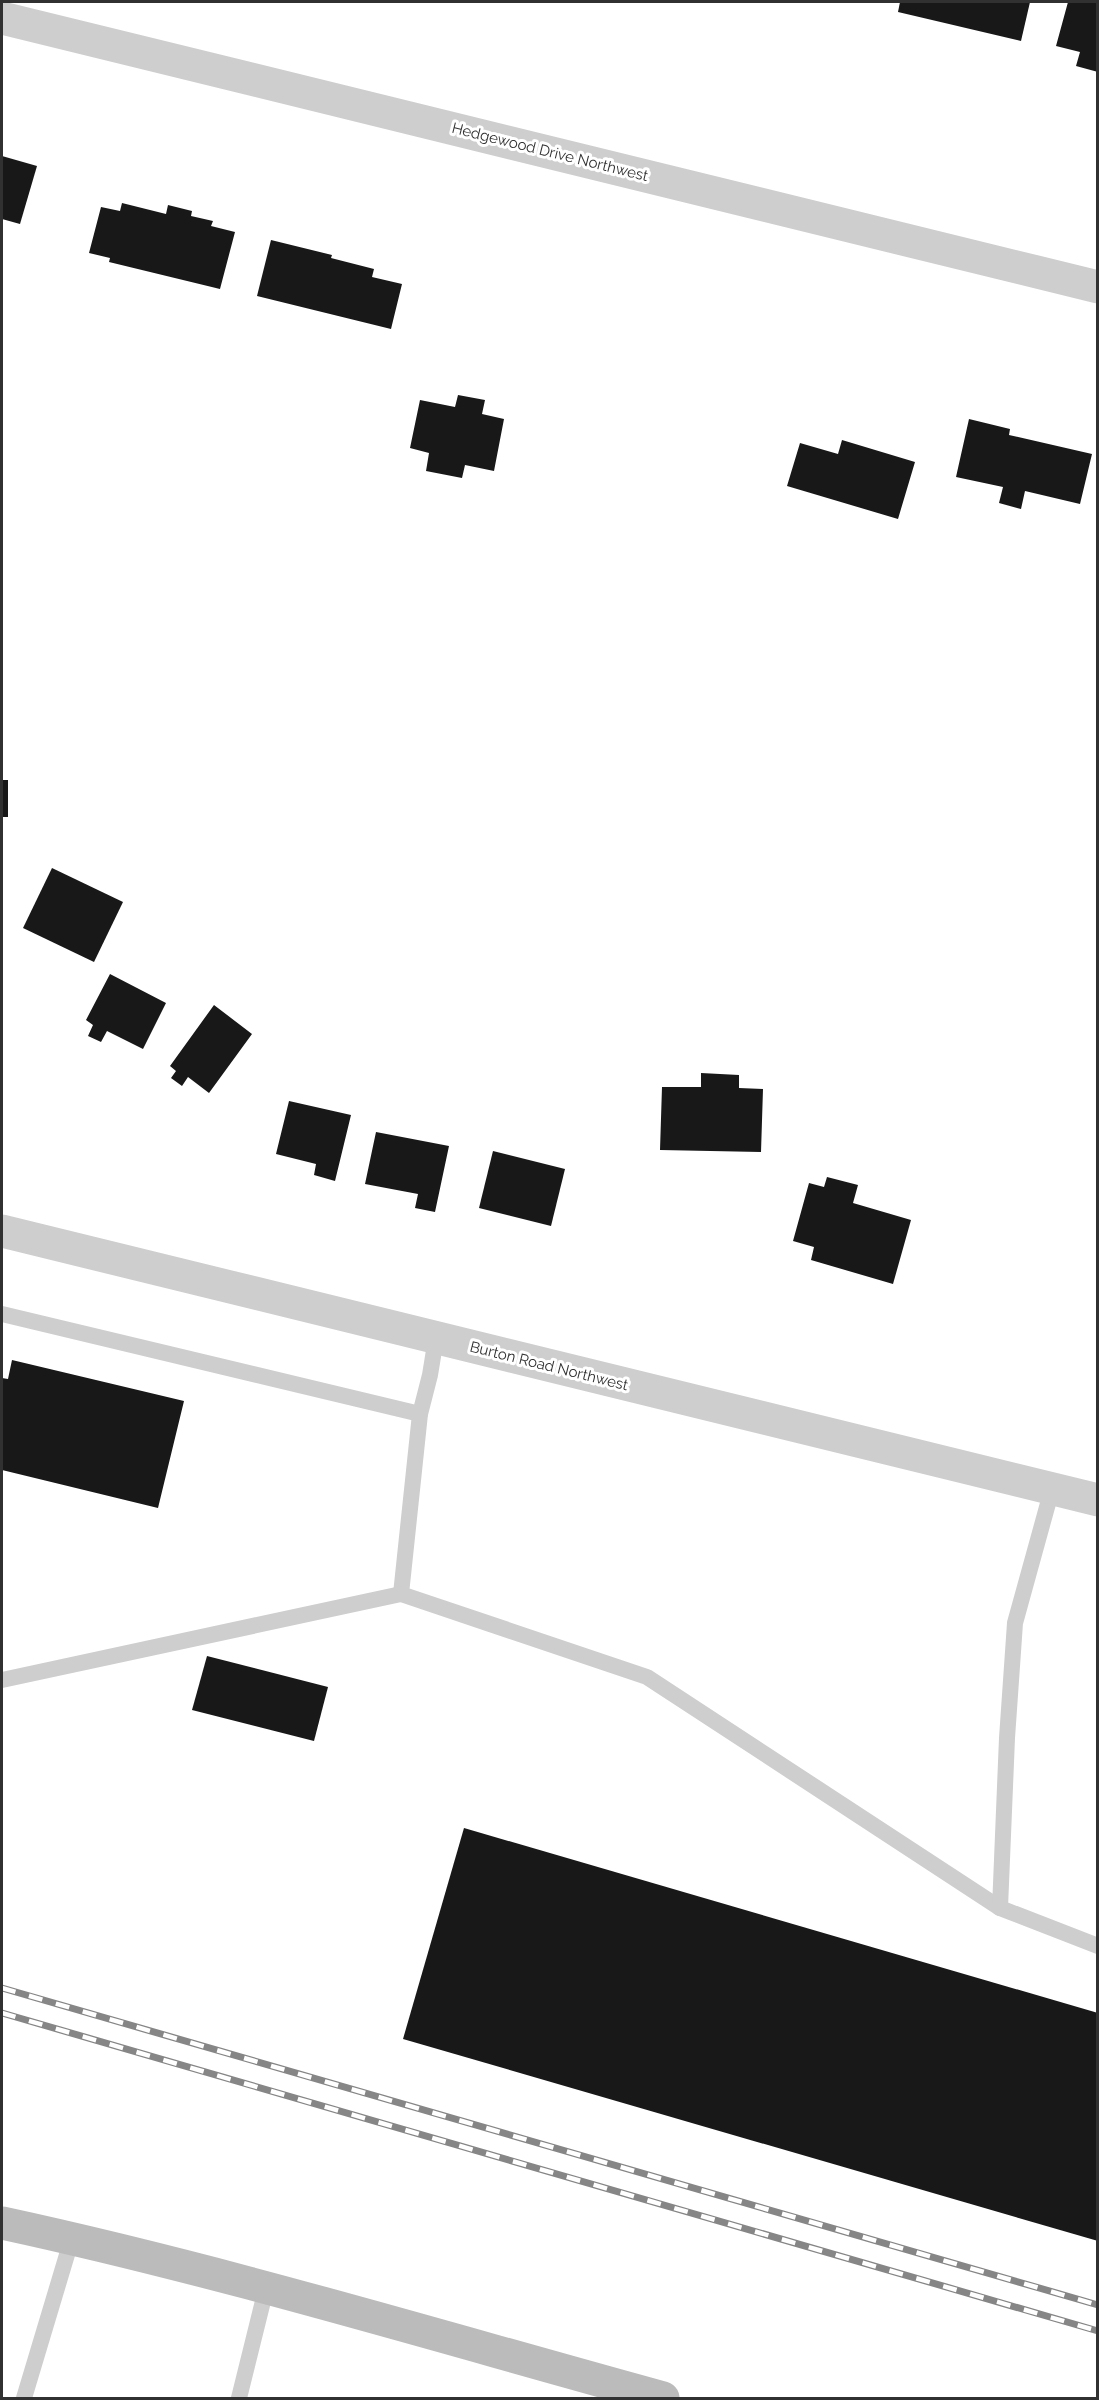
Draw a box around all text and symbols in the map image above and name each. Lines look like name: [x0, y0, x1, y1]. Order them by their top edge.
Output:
street label: Hedgewood Drive Northwest: [450, 119, 650, 185]
street label: Burton Road Northwest: [468, 1338, 630, 1394]

